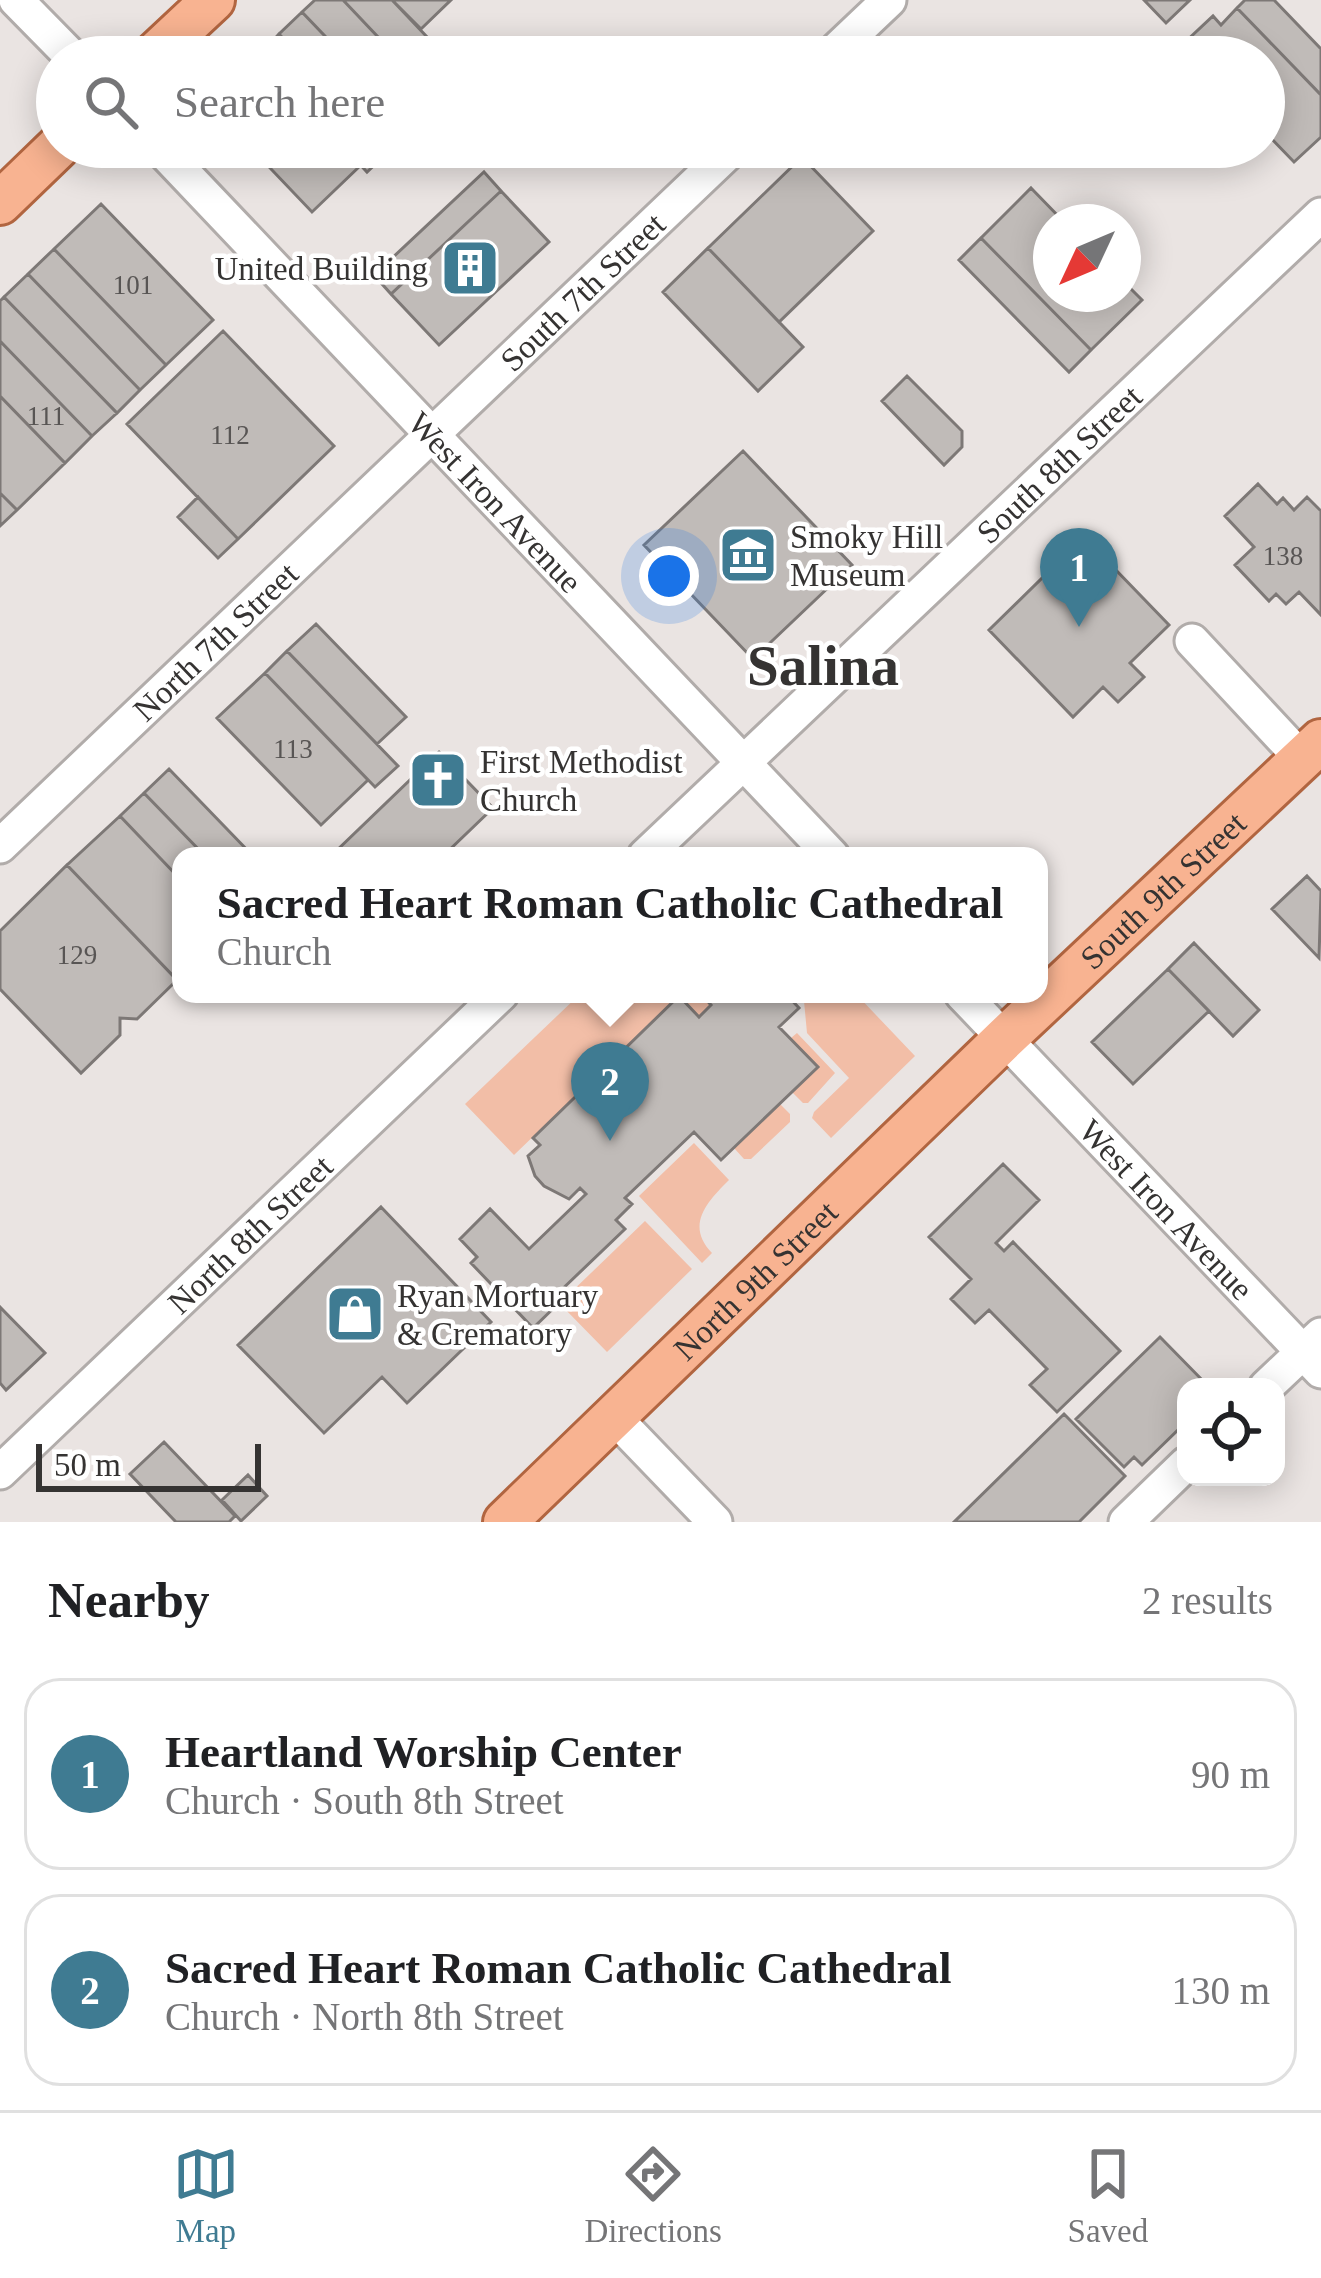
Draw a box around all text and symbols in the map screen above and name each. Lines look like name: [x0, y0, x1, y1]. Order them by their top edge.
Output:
search box: [36, 36, 1285, 168]
icon: search: [78, 69, 144, 135]
text: Search here: [174, 77, 385, 127]
north arrow: [1033, 204, 1141, 312]
street label: South 7th Street: [493, 206, 672, 379]
building icon: United Building: [439, 237, 501, 299]
place label: United Building: [214, 251, 428, 287]
house number: 101: [113, 270, 153, 300]
street label: South 8th Street: [970, 378, 1149, 551]
house number: 111: [27, 401, 65, 431]
street label: West Iron Avenue: [401, 405, 589, 600]
house number: 112: [210, 420, 250, 450]
place label: Smoky Hill Museum: [790, 519, 943, 593]
museum icon: Smoky Hill Museum: [717, 524, 779, 586]
pin: 1: [1040, 528, 1118, 627]
house number: 138: [1263, 541, 1303, 571]
your location: [639, 546, 699, 606]
street label: North 7th Street: [126, 556, 305, 728]
district label: Salina: [747, 634, 899, 697]
house number: 113: [273, 734, 313, 764]
place label: First Methodist Church: [480, 744, 683, 818]
church icon: First Methodist Church: [407, 749, 469, 811]
street label: South 9th Street: [1073, 805, 1253, 977]
popup: [172, 847, 1048, 1003]
text: Sacred Heart Roman Catholic Cathedral: [217, 878, 1003, 928]
text: Church: [217, 930, 332, 973]
house number: 129: [57, 940, 97, 970]
pin: 2: [571, 1042, 649, 1141]
street label: West Iron Avenue: [1072, 1112, 1260, 1307]
street label: North 8th Street: [161, 1148, 340, 1321]
street label: North 9th Street: [667, 1194, 845, 1368]
place label: Ryan Mortuary & Crematory: [397, 1278, 599, 1352]
shop icon: Ryan Mortuary & Crematory: [324, 1283, 386, 1345]
map controls: [1177, 1378, 1285, 1486]
button: locate: [1177, 1378, 1285, 1486]
scale bar: [36, 1438, 261, 1491]
text: 50 m: [54, 1447, 121, 1483]
text: Nearby: [48, 1572, 209, 1628]
text: 2 results: [1142, 1579, 1273, 1622]
text: Heartland Worship Center: [165, 1727, 682, 1777]
text: 1: [80, 1753, 100, 1796]
text: 90 m: [1191, 1753, 1270, 1796]
text: Church · South 8th Street: [165, 1779, 564, 1822]
text: Sacred Heart Roman Catholic Cathedral: [165, 1943, 952, 1993]
text: 2: [80, 1969, 100, 2012]
text: 130 m: [1171, 1969, 1270, 2012]
text: Church · North 8th Street: [165, 1995, 564, 2038]
tab: Map: [173, 2141, 239, 2250]
tab: Directions: [584, 2141, 722, 2250]
tab: Saved: [1068, 2141, 1148, 2250]

